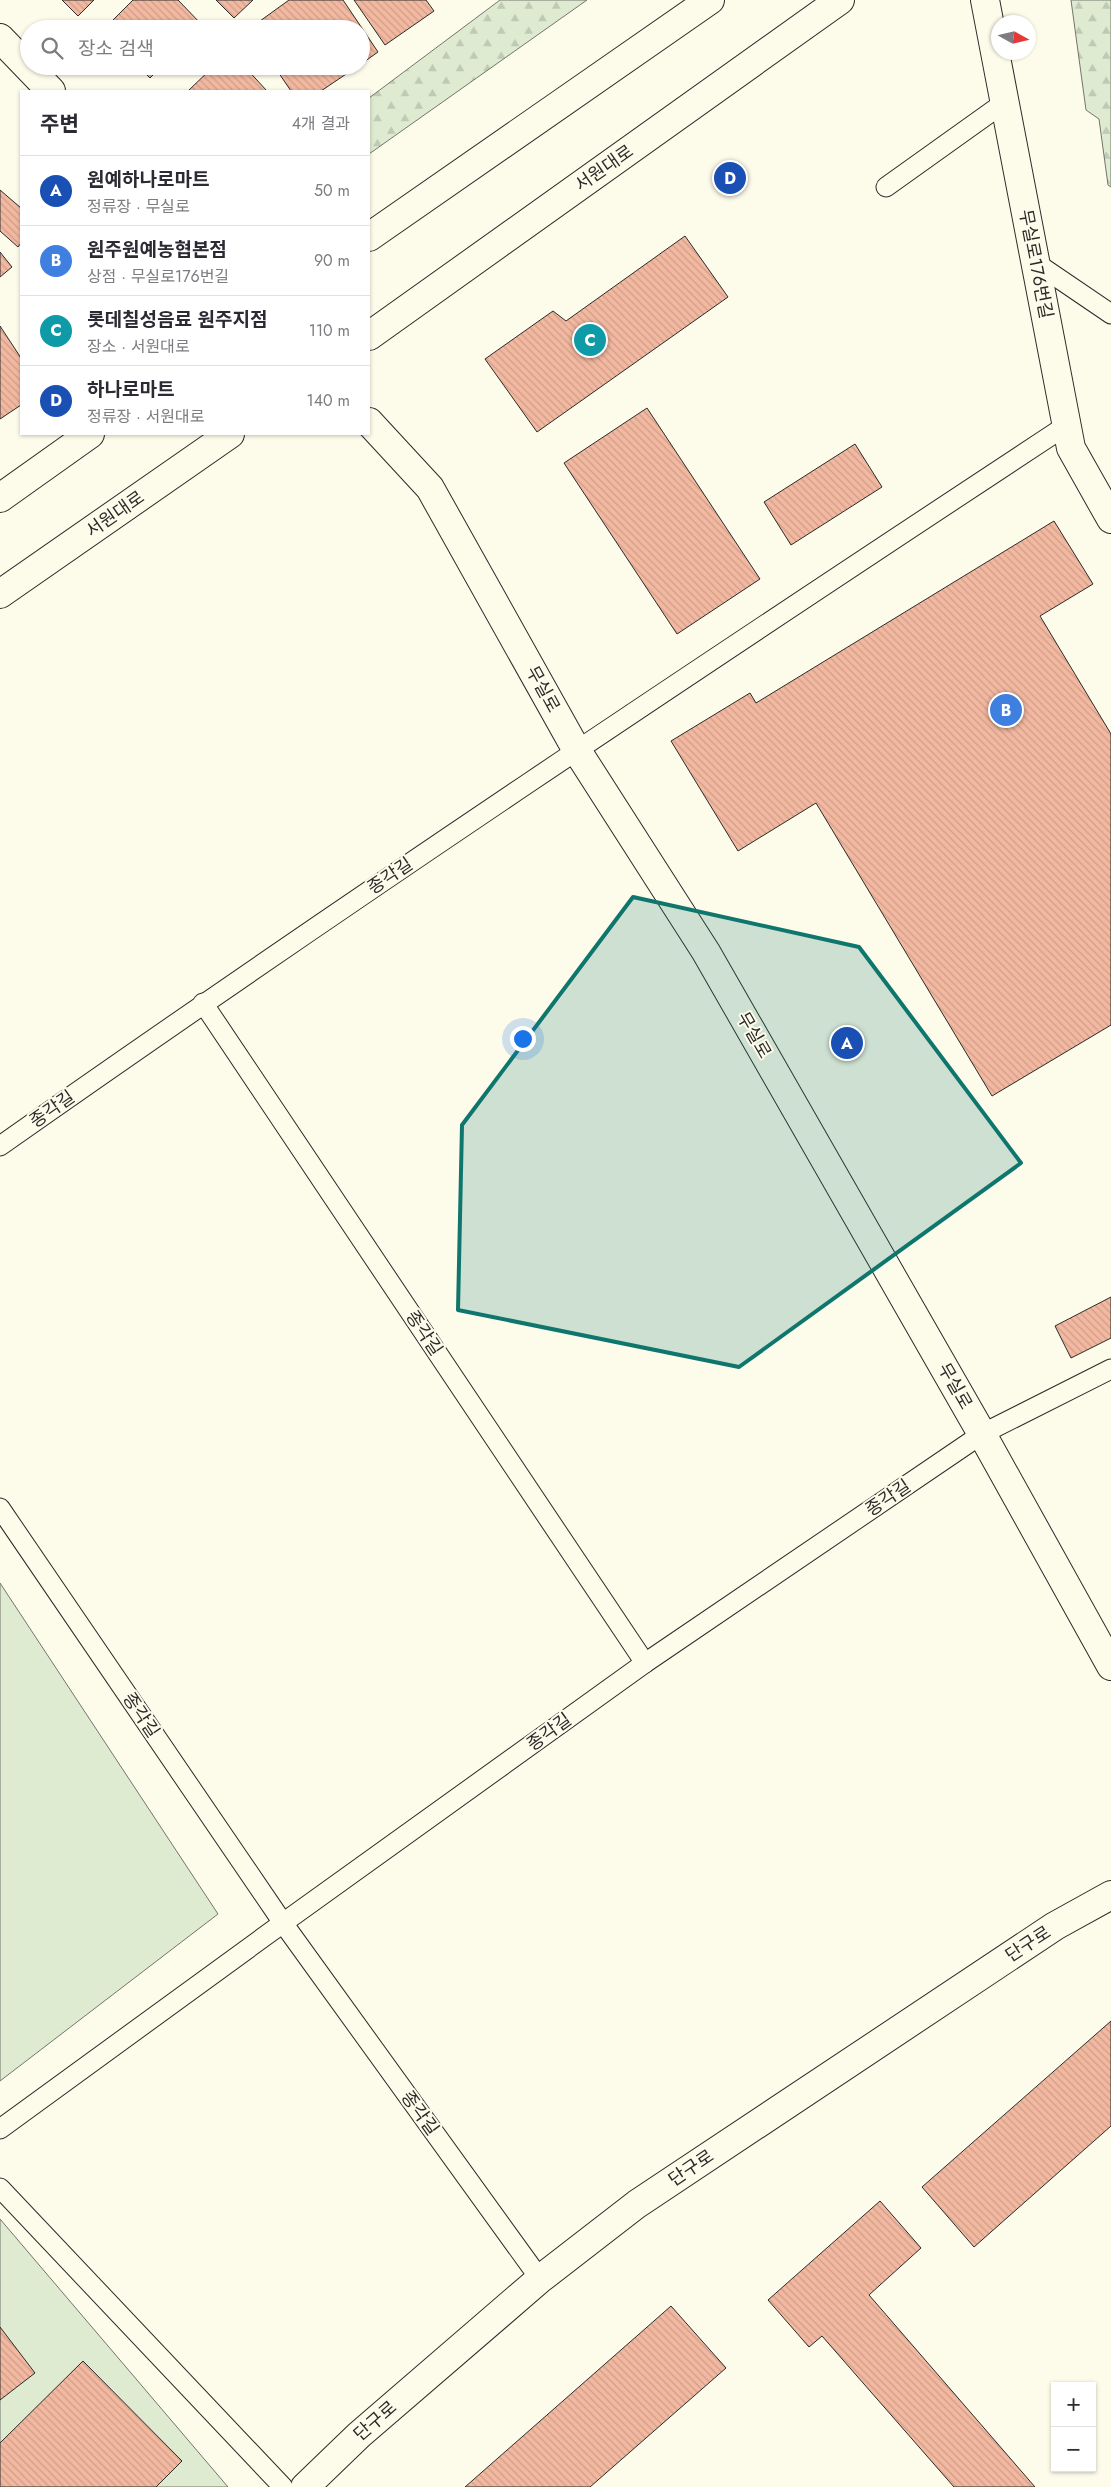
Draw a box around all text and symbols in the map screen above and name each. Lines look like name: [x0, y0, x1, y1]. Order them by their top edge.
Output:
north arrow: [991, 15, 1036, 60]
search box: [20, 20, 370, 75]
icon: search: [38, 34, 66, 62]
text: 장소 검색: [78, 35, 154, 62]
text: 주변: [40, 109, 79, 139]
text: 4개 결과: [292, 112, 350, 135]
street label: 서원대로: [569, 138, 639, 198]
pin: D: [714, 159, 746, 197]
text: 원예하나로마트: [87, 166, 209, 193]
text: A: [50, 179, 62, 202]
text: 50 m: [314, 179, 350, 202]
text: 정류장 · 무실로: [87, 195, 190, 218]
street label: 무실로176번길: [1013, 207, 1059, 321]
text: 원주원예농협본점: [87, 236, 227, 263]
text: B: [51, 249, 61, 272]
text: 90 m: [314, 249, 350, 272]
text: 상점 · 무실로176번길: [87, 265, 229, 288]
text: 롯데칠성음료 원주지점: [87, 306, 268, 333]
text: C: [50, 319, 62, 342]
text: 110 m: [309, 319, 350, 342]
pin: C: [574, 321, 606, 359]
text: 장소 · 서원대로: [87, 335, 190, 358]
text: 하나로마트: [87, 376, 174, 403]
text: D: [50, 389, 62, 412]
text: 140 m: [307, 389, 350, 412]
text: 정류장 · 서원대로: [87, 405, 204, 428]
street label: 서원대로: [80, 484, 150, 544]
street label: 무실로: [520, 661, 566, 717]
pin: B: [990, 691, 1022, 729]
street label: 종각길: [362, 851, 418, 901]
street label: 무실로: [730, 1007, 778, 1063]
pin: A: [831, 1024, 863, 1062]
your location: [510, 1026, 536, 1052]
street label: 종각길: [24, 1084, 80, 1134]
street label: 종각길: [399, 1305, 449, 1361]
street label: 무실로: [931, 1358, 979, 1414]
street label: 종각길: [860, 1473, 916, 1523]
street label: 종각길: [116, 1687, 166, 1743]
street label: 종각길: [521, 1707, 577, 1757]
street label: 단구로: [1000, 1920, 1056, 1968]
street label: 종각길: [395, 2085, 445, 2141]
street label: 단구로: [663, 2143, 719, 2193]
map controls: [1051, 2382, 1096, 2472]
button: +: [1051, 2382, 1096, 2427]
street label: 단구로: [348, 2395, 402, 2447]
button: −: [1051, 2427, 1096, 2472]

